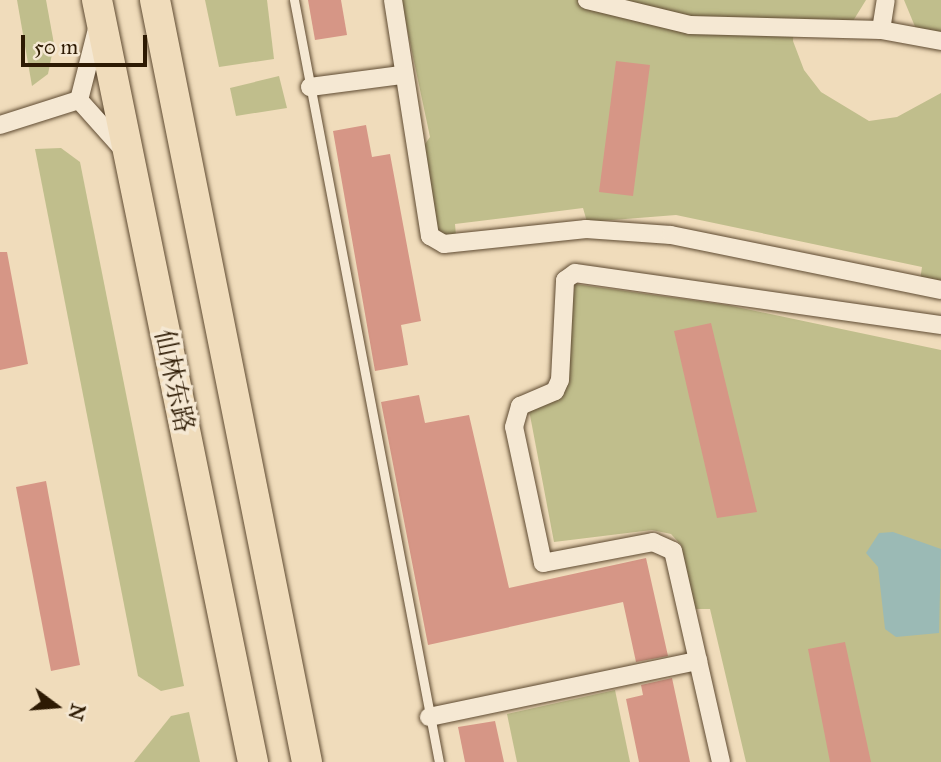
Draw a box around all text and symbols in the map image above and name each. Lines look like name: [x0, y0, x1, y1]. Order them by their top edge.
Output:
scale bar: [24, 21, 150, 65]
text: 50 m: [34, 34, 78, 60]
street label: 仙林东路: [148, 327, 200, 435]
north arrow: [21, 671, 91, 741]
text: N: [63, 701, 90, 723]

